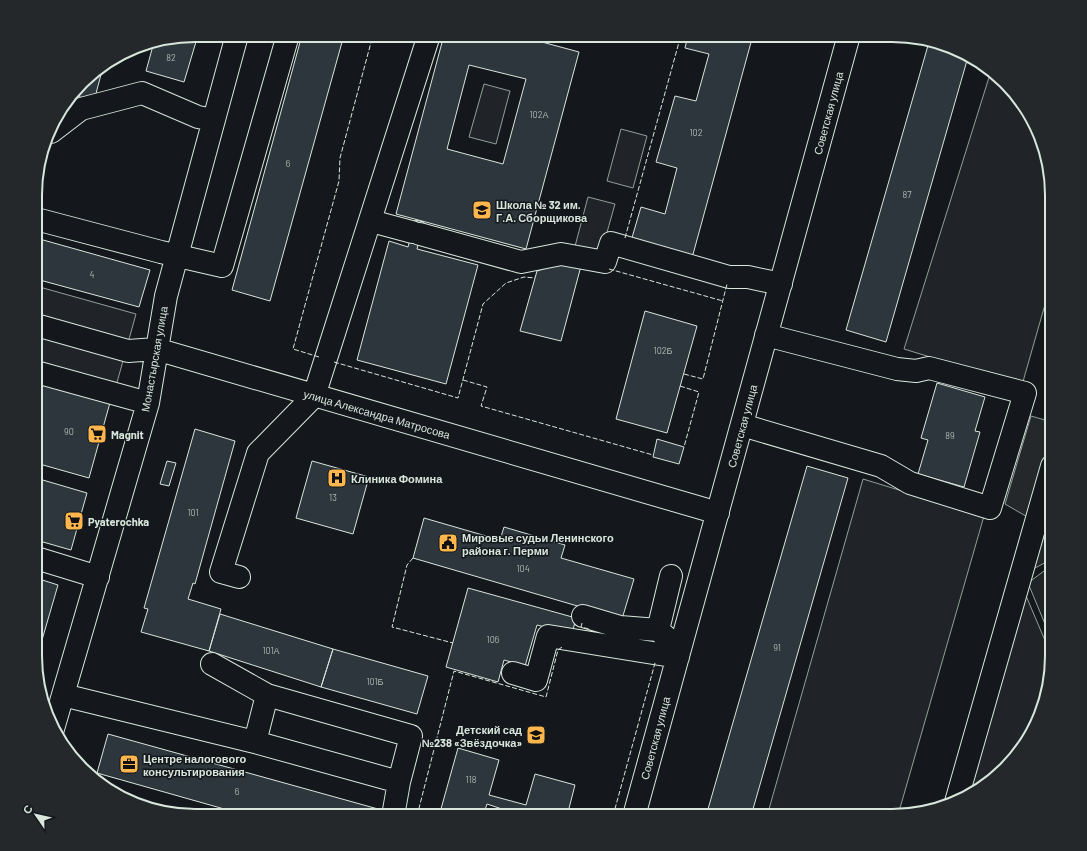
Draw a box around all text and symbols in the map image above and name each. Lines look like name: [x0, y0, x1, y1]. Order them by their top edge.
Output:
house number: 82: [166, 52, 176, 63]
street label: Советская улица: [811, 69, 846, 156]
house number: 102А: [529, 109, 549, 120]
house number: 102: [689, 127, 703, 138]
house number: 6: [286, 158, 291, 169]
house number: 87: [903, 189, 912, 200]
place label: Школа № 32 им. Г.А. Сборщикова: [496, 198, 588, 224]
school or university icon: Школа № 32 им. Г.А. Сборщикова: [471, 199, 493, 221]
house number: 4: [90, 269, 95, 280]
street label: Монастырская улица: [138, 304, 170, 413]
house number: 102Б: [654, 345, 673, 356]
street label: Советская улица: [725, 382, 760, 469]
street label: улица Александра Матросова: [302, 387, 453, 441]
supermarket icon: Magnit: [86, 423, 108, 445]
house number: 90: [64, 426, 74, 437]
place label: Magnit: [111, 428, 144, 441]
house number: 89: [945, 430, 955, 441]
hospital icon: Клиника Фомина: [326, 467, 348, 489]
place label: Клиника Фомина: [351, 472, 443, 485]
house number: 13: [329, 492, 337, 503]
house number: 101: [187, 507, 199, 518]
supermarket icon: Pyaterochka: [63, 510, 85, 532]
place label: Pyaterochka: [88, 515, 149, 528]
place label: Мировые судьи Ленинского района г. Перми: [462, 531, 614, 557]
public building icon: Мировые судьи Ленинского района г. Перми: [437, 532, 459, 554]
house number: 104: [516, 563, 530, 574]
house number: 106: [487, 634, 500, 645]
house number: 91: [773, 642, 781, 653]
house number: 101А: [262, 645, 280, 656]
house number: 101Б: [366, 676, 384, 687]
street label: Советская улица: [638, 694, 673, 781]
place label: Детский сад №238 «Звёздочка»: [422, 723, 522, 749]
school or university icon: Детский сад №238 «Звёздочка»: [525, 724, 547, 746]
place label: Центре налогового консультирования: [143, 752, 247, 778]
office icon: Центре налогового консультирования: [118, 753, 140, 775]
house number: 118: [465, 774, 477, 785]
house number: 6: [235, 786, 240, 797]
north arrow: [16, 795, 56, 835]
text: С: [20, 802, 35, 816]

